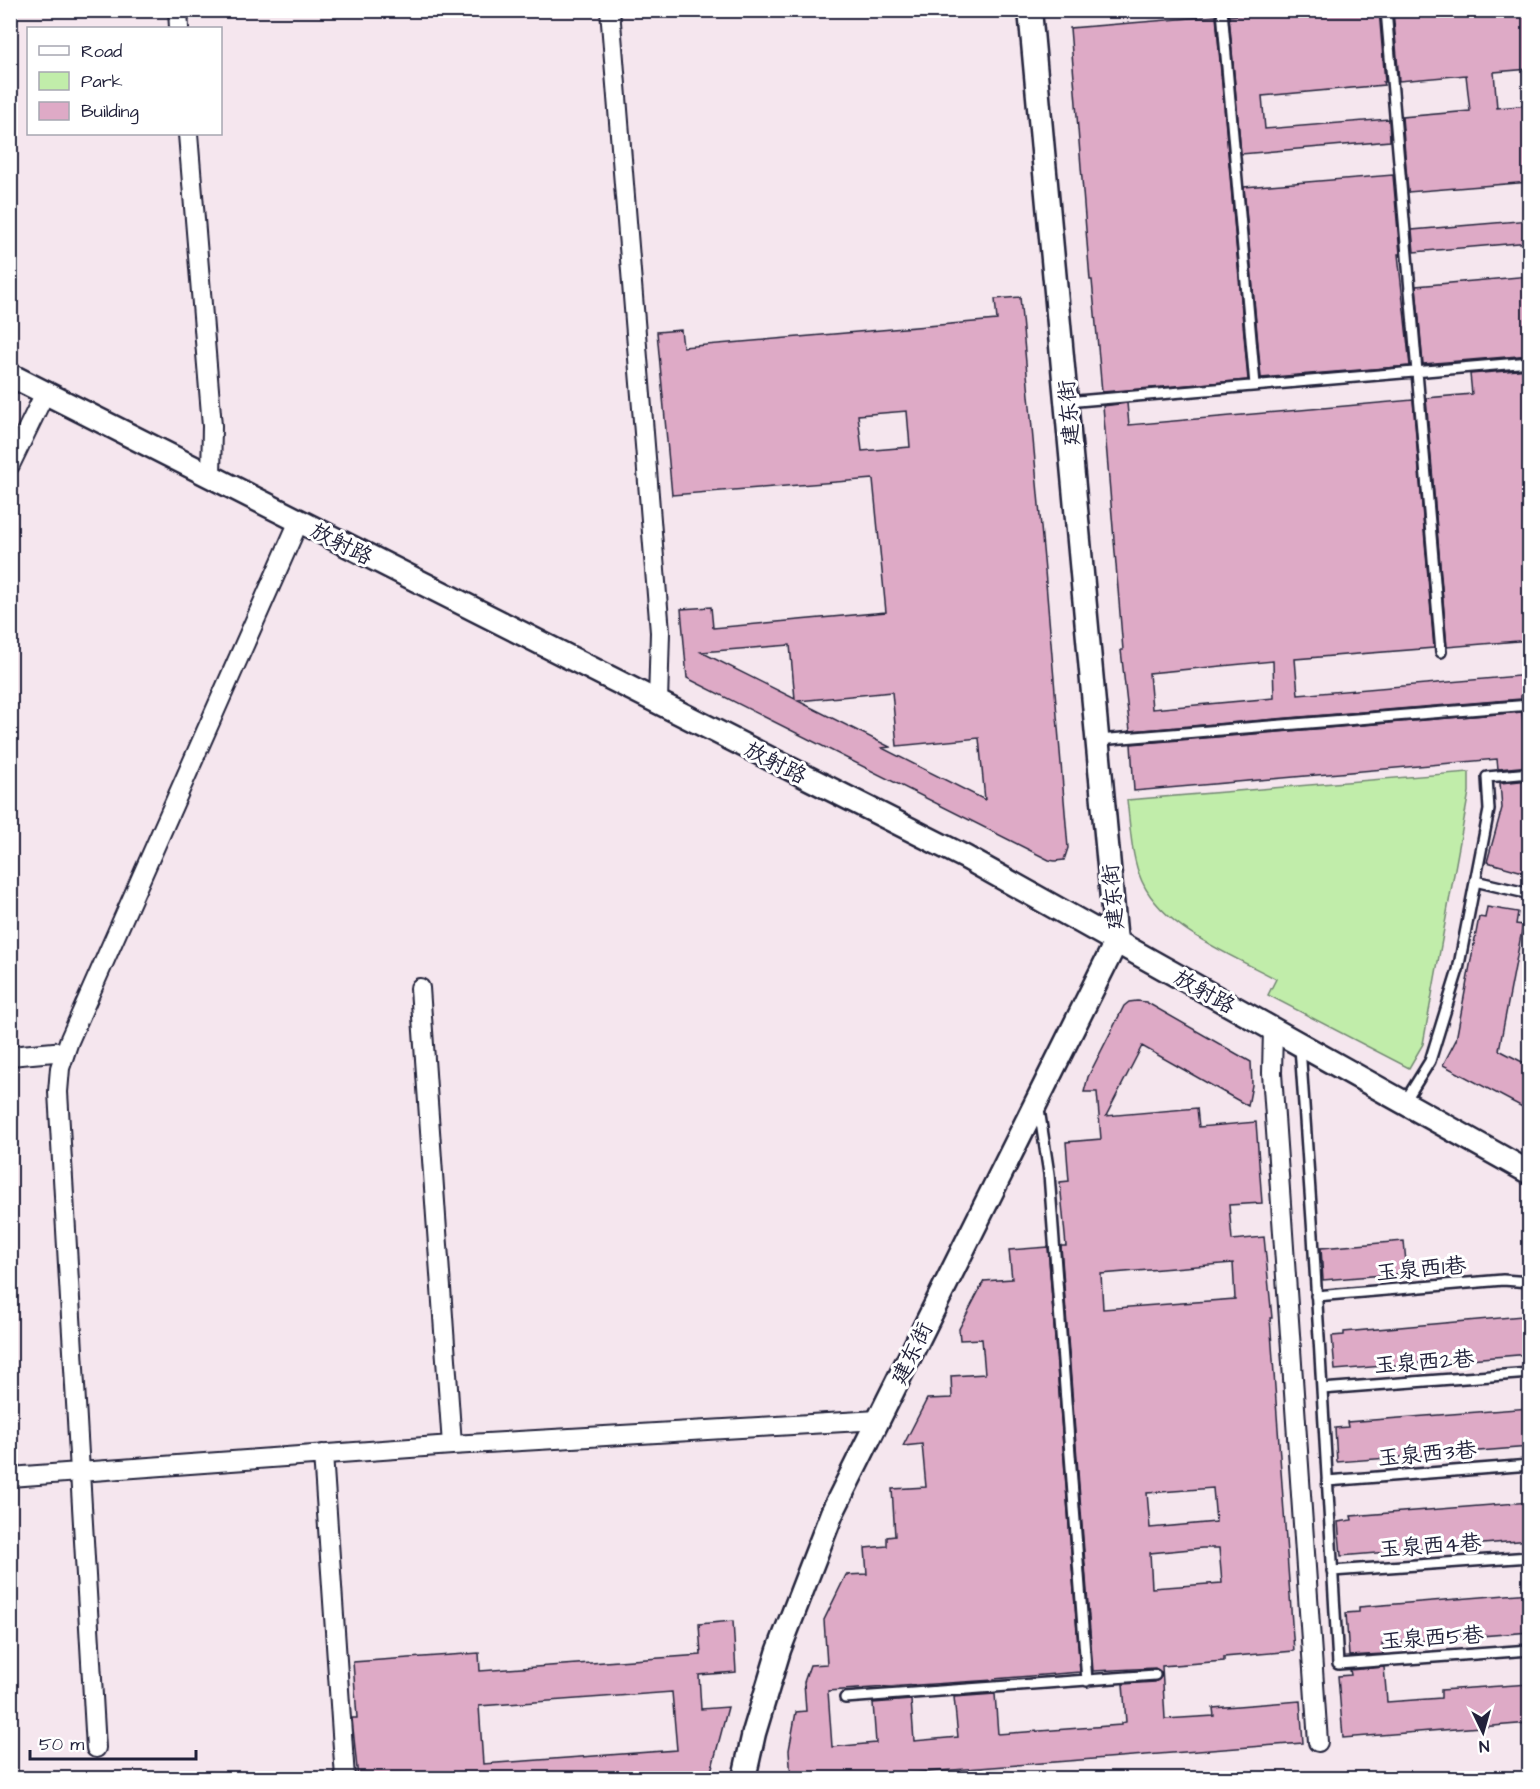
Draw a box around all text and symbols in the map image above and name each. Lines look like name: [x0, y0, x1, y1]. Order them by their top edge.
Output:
legend: [27, 27, 222, 135]
text: Road: [81, 39, 122, 64]
text: Park: [81, 69, 123, 94]
text: Building: [81, 99, 139, 125]
street label: 建东街: [1051, 379, 1088, 447]
street label: 放射路: [305, 516, 378, 573]
street label: 放射路: [739, 735, 812, 792]
street label: 建东街: [1095, 863, 1132, 931]
street label: 放射路: [1168, 963, 1241, 1022]
street label: 玉泉西1巷: [1375, 1250, 1468, 1289]
street label: 建东街: [884, 1317, 941, 1390]
street label: 玉泉西2巷: [1373, 1344, 1475, 1381]
street label: 玉泉西3巷: [1376, 1435, 1478, 1474]
street label: 玉泉西4巷: [1378, 1527, 1483, 1566]
street label: 玉泉西5巷: [1379, 1619, 1485, 1658]
north arrow: [1453, 1702, 1513, 1762]
scale bar: [30, 1723, 196, 1761]
text: 50 m: [39, 1732, 84, 1757]
text: N: [1478, 1735, 1490, 1757]

